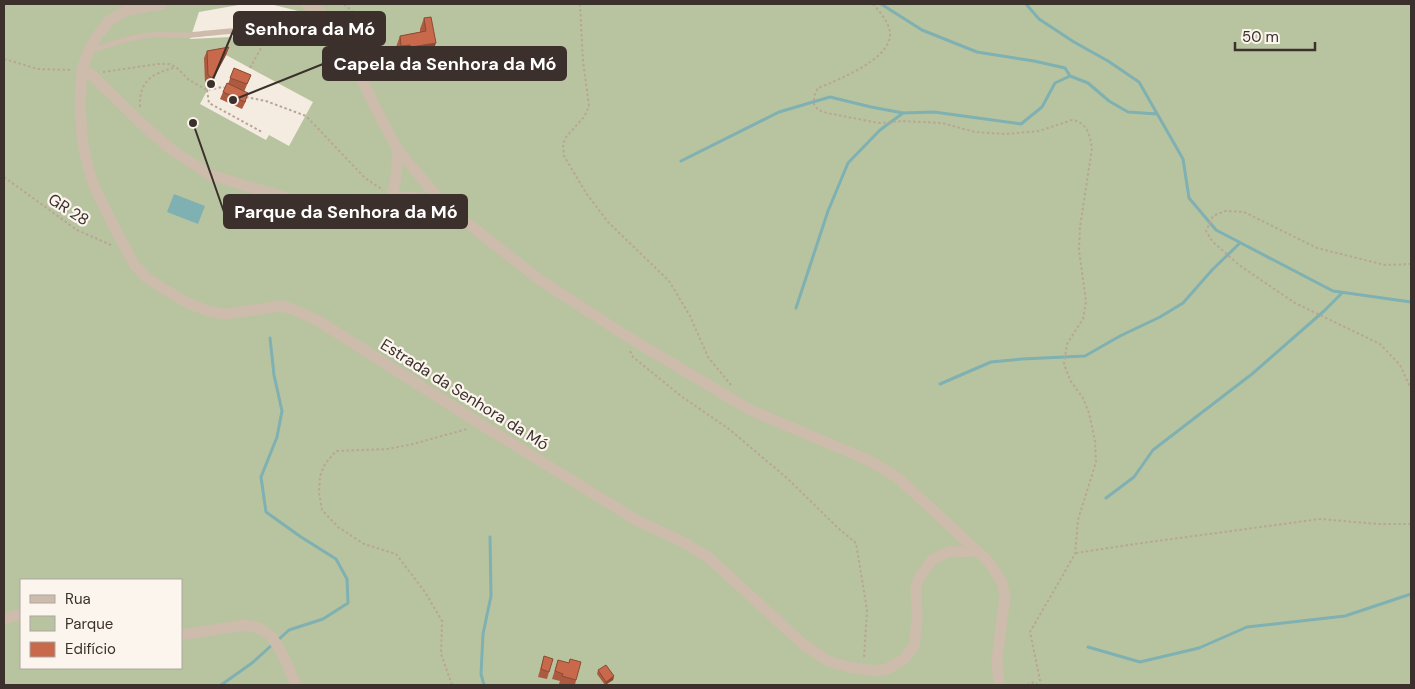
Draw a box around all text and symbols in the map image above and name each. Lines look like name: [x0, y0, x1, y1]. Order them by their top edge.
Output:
callout: Senhora da Mó: [234, 12, 385, 45]
text: Senhora da Mó: [245, 17, 375, 41]
scale bar: [1235, 20, 1315, 52]
text: 50 m: [1242, 27, 1279, 47]
callout: Capela da Senhora da Mó: [323, 47, 566, 80]
text: Capela da Senhora da Mó: [333, 52, 557, 76]
street label: GR 28: [44, 188, 93, 230]
callout: Parque da Senhora da Mó: [224, 195, 467, 228]
text: Parque da Senhora da Mó: [234, 200, 458, 224]
street label: Estrada da Senhora da Mó: [377, 334, 553, 455]
legend: [20, 579, 182, 669]
text: Rua: [65, 589, 91, 609]
text: Parque: [65, 614, 113, 634]
text: Edifício: [65, 639, 116, 659]

